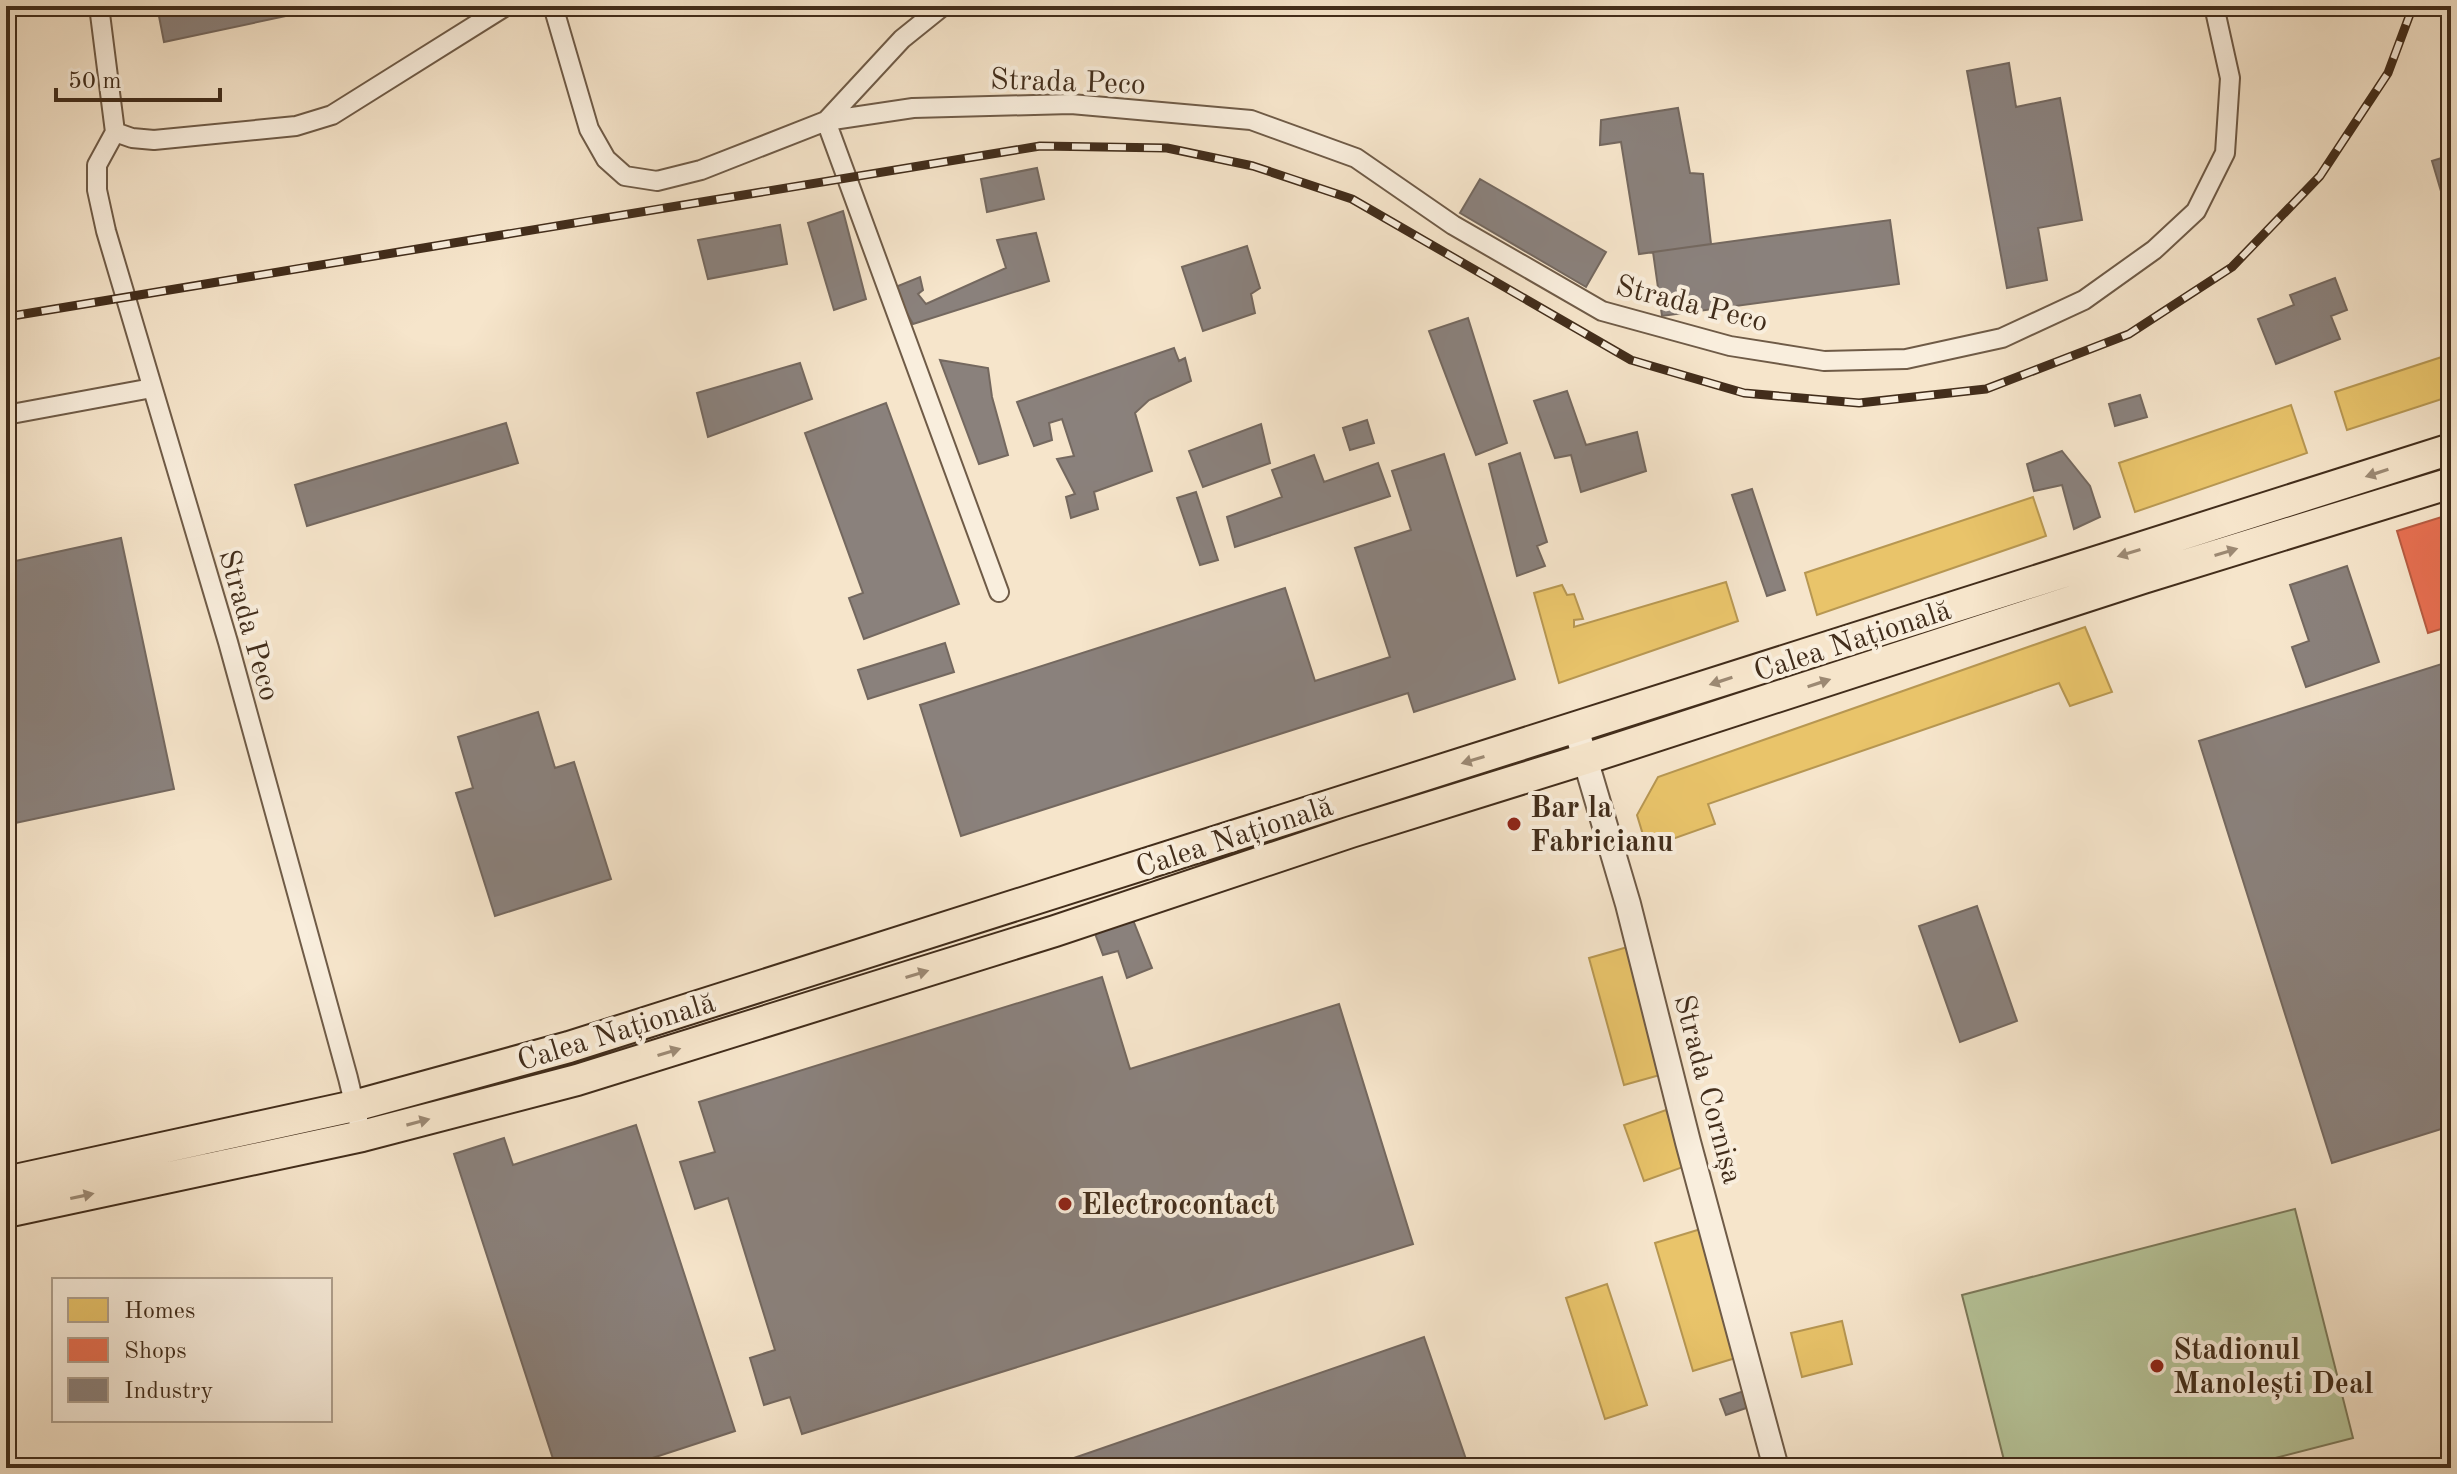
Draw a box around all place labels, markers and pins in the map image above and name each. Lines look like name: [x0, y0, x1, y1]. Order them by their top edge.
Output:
place label: Bar la Fabricianu: [1530, 794, 1673, 858]
marker: Bar la Fabricianu: [1505, 815, 1523, 833]
place label: Electrocontact: [1081, 1191, 1275, 1221]
marker: Electrocontact: [1056, 1195, 1074, 1213]
place label: Stadionul Manolești Deal: [2173, 1336, 2373, 1401]
marker: Stadionul Manolești Deal: [2148, 1357, 2166, 1375]

